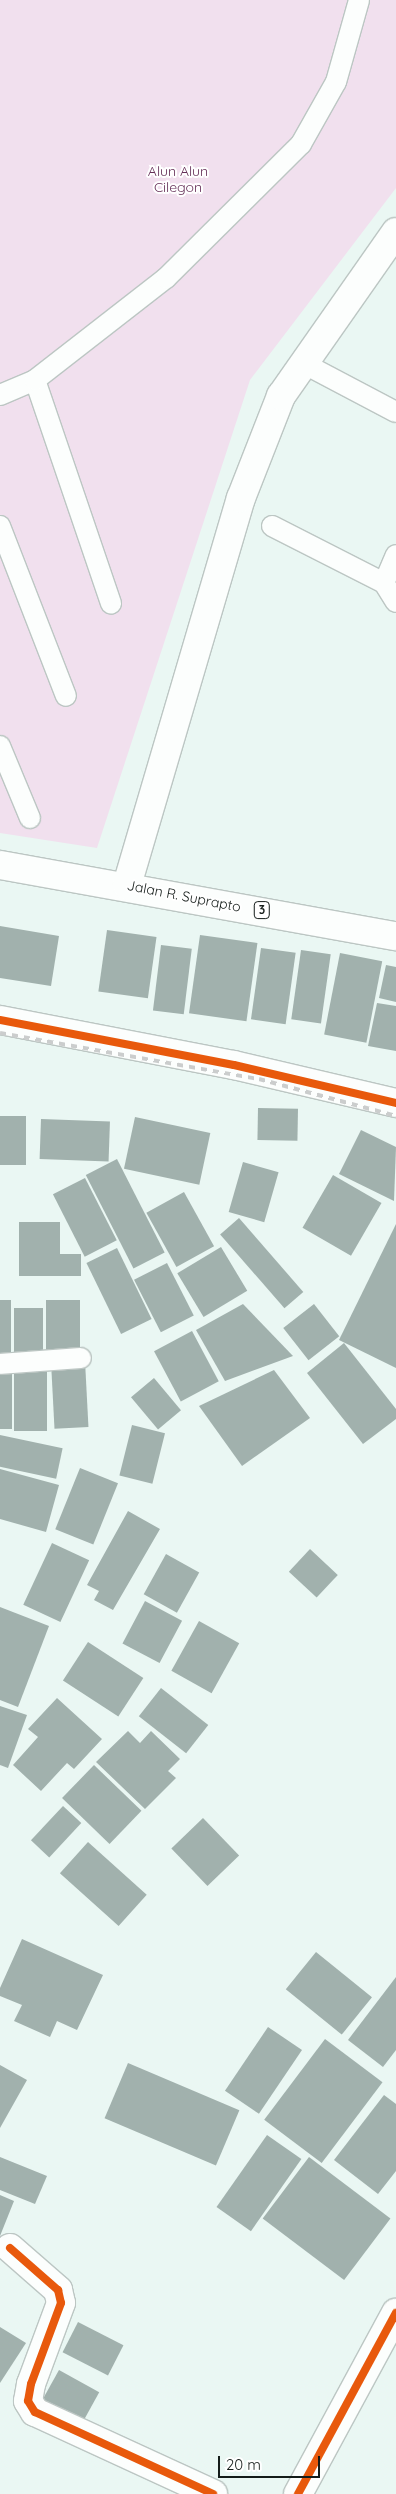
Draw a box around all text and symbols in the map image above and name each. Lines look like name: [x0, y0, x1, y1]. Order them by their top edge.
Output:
park label: Alun Alun Cilegon: [148, 163, 208, 196]
street label: Jalan R. Suprapto: [126, 877, 242, 915]
road number: 3: [253, 900, 271, 920]
scale bar: [221, 2446, 324, 2478]
text: 20 m: [226, 2455, 261, 2474]

